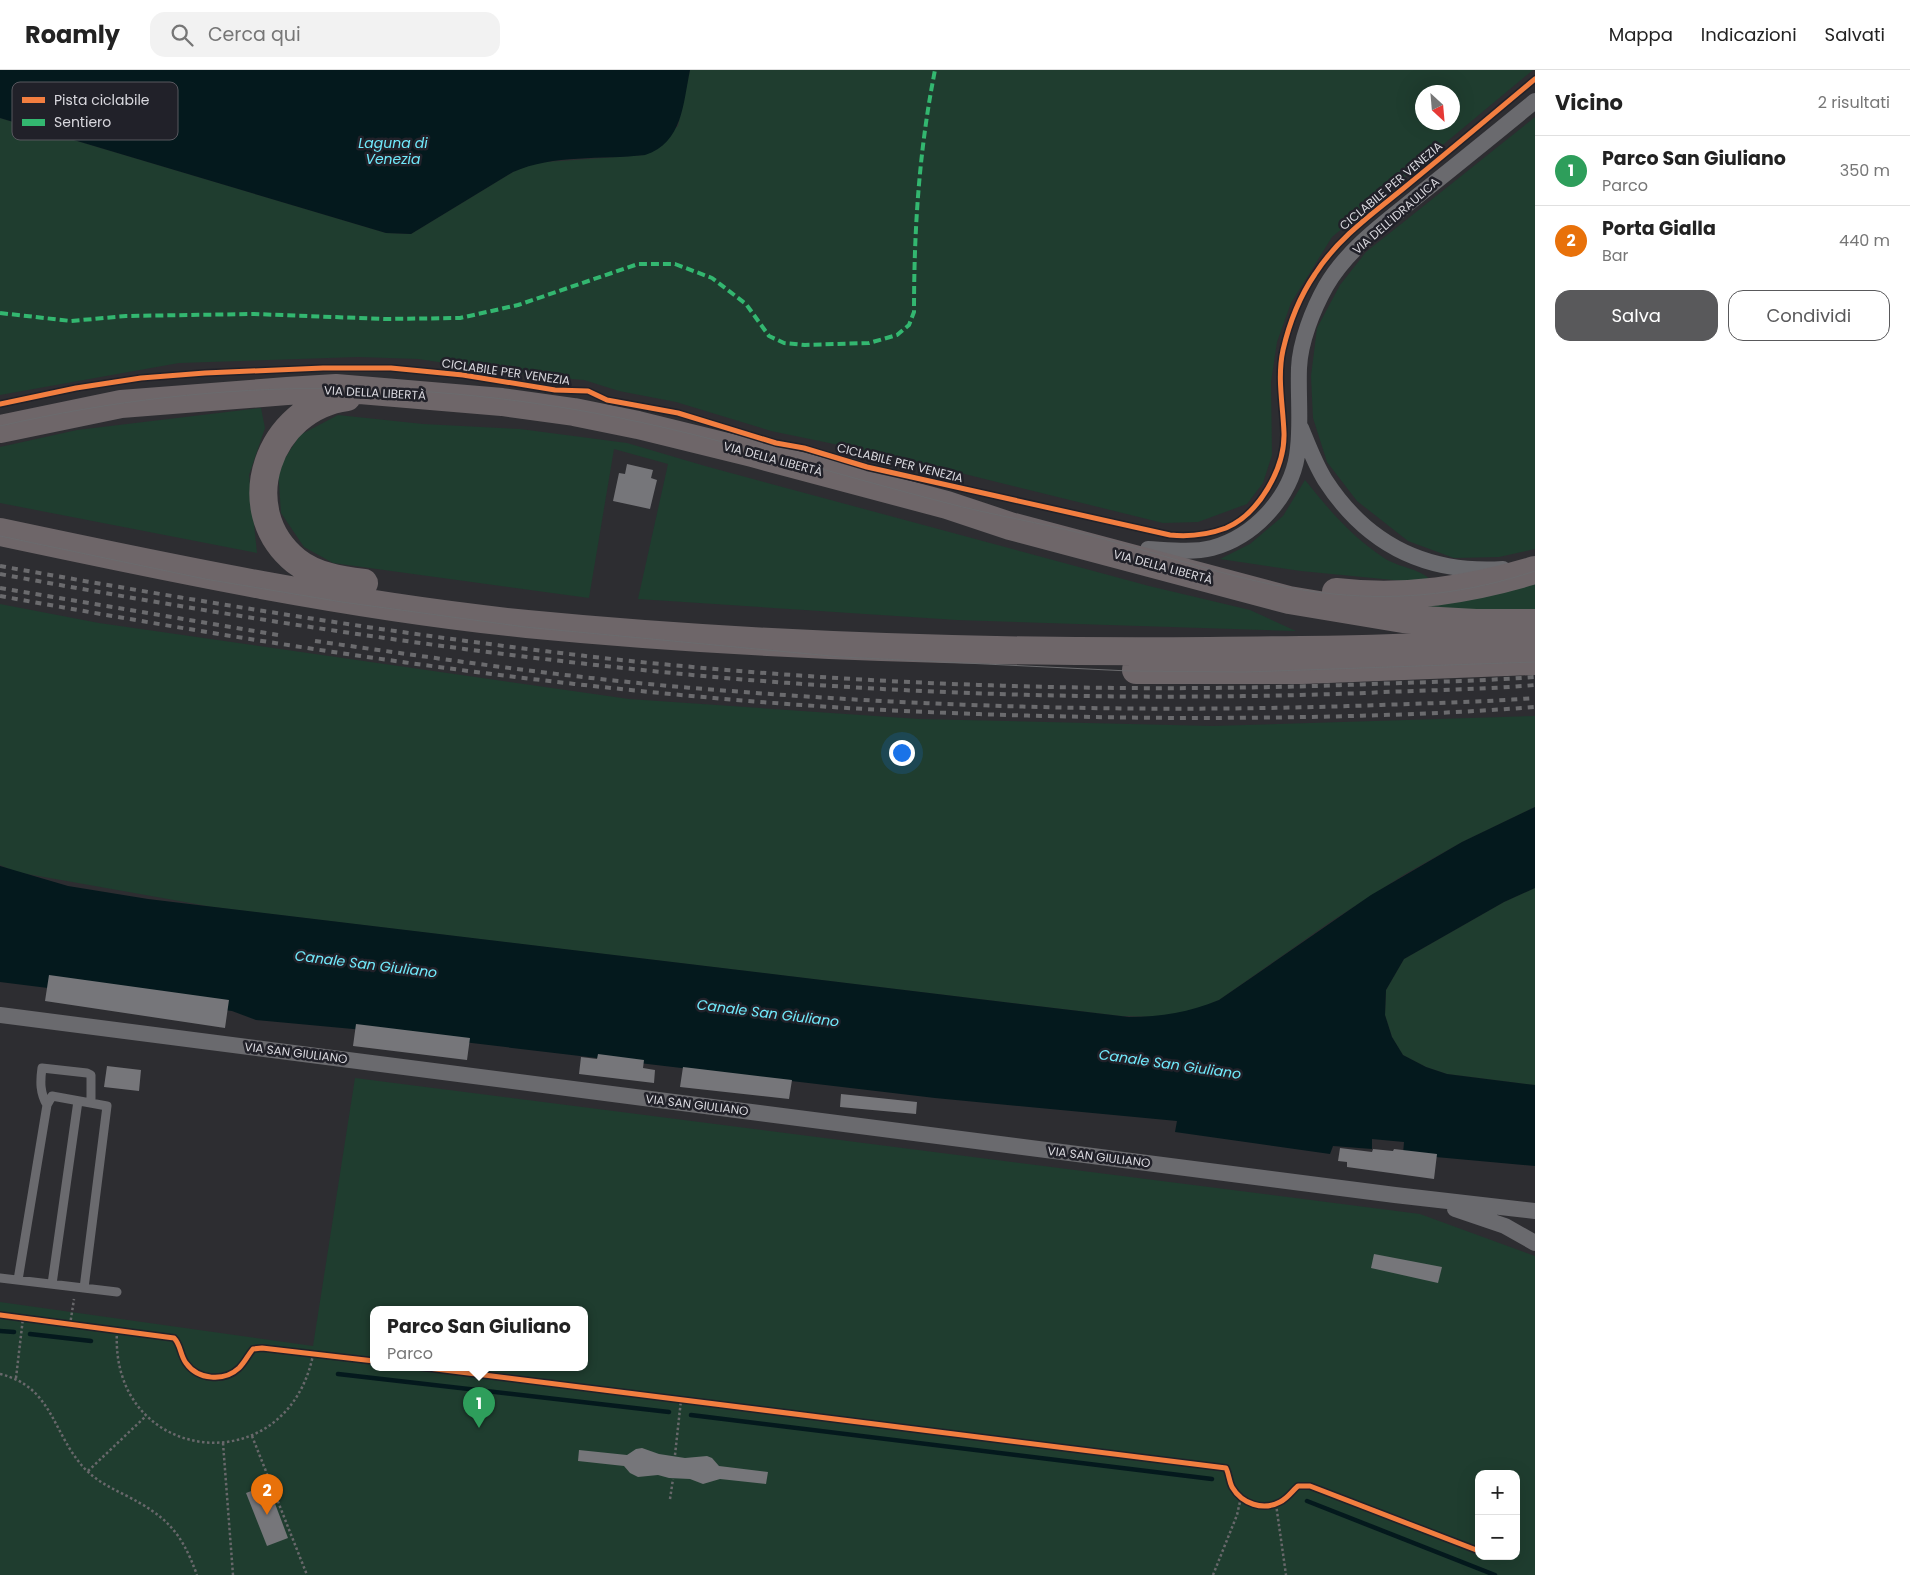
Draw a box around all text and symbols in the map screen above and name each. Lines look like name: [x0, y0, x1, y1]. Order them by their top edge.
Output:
search box: [150, 12, 500, 57]
text: Roamly: [25, 18, 120, 51]
icon: search: [168, 21, 196, 49]
text: Cerca qui: [208, 21, 301, 48]
text: Mappa: [1609, 22, 1673, 47]
text: Indicazioni: [1701, 22, 1797, 47]
text: Salvati: [1825, 22, 1885, 47]
legend: [12, 82, 178, 140]
north arrow: [1415, 85, 1460, 130]
text: Vicino: [1555, 88, 1623, 117]
text: Pista ciclabile: [54, 90, 150, 110]
text: 2 risultati: [1818, 91, 1890, 114]
text: Sentiero: [54, 112, 111, 132]
water label: Laguna di Venezia: [358, 133, 428, 169]
street label: CICLABILE PER VENEZIA: [1336, 137, 1446, 234]
text: Parco San Giuliano: [1602, 145, 1786, 172]
text: 1: [1568, 159, 1574, 182]
text: 350 m: [1840, 159, 1890, 182]
street label: VIA DELL'IDRAULICA: [1349, 173, 1443, 258]
text: Parco: [1602, 174, 1648, 197]
text: Porta Gialla: [1602, 215, 1716, 242]
text: 2: [1566, 229, 1576, 252]
text: 440 m: [1839, 229, 1890, 252]
text: Bar: [1602, 244, 1629, 267]
button: Salva: [1555, 290, 1718, 341]
button: Condividi: [1728, 290, 1890, 341]
street label: CICLABILE PER VENEZIA: [441, 354, 571, 389]
street label: VIA DELLA LIBERTÀ: [324, 381, 426, 404]
street label: VIA DELLA LIBERTÀ: [722, 437, 825, 480]
street label: CICLABILE PER VENEZIA: [835, 439, 965, 486]
street label: VIA DELLA LIBERTÀ: [1112, 545, 1215, 588]
your location: [889, 740, 915, 766]
water label: Canale San Giuliano: [294, 945, 438, 983]
water label: Canale San Giuliano: [696, 994, 840, 1032]
street label: VIA SAN GIULIANO: [244, 1038, 349, 1067]
water label: Canale San Giuliano: [1098, 1044, 1242, 1084]
street label: VIA SAN GIULIANO: [645, 1090, 750, 1119]
street label: VIA SAN GIULIANO: [1047, 1142, 1152, 1171]
popup: [370, 1306, 588, 1371]
text: Parco San Giuliano: [387, 1313, 571, 1340]
text: Parco: [387, 1342, 433, 1365]
pin: 1: [463, 1387, 495, 1428]
map controls: [1475, 1470, 1520, 1560]
button: +: [1475, 1470, 1520, 1515]
pin: 2: [251, 1474, 283, 1515]
button: −: [1475, 1515, 1520, 1560]

